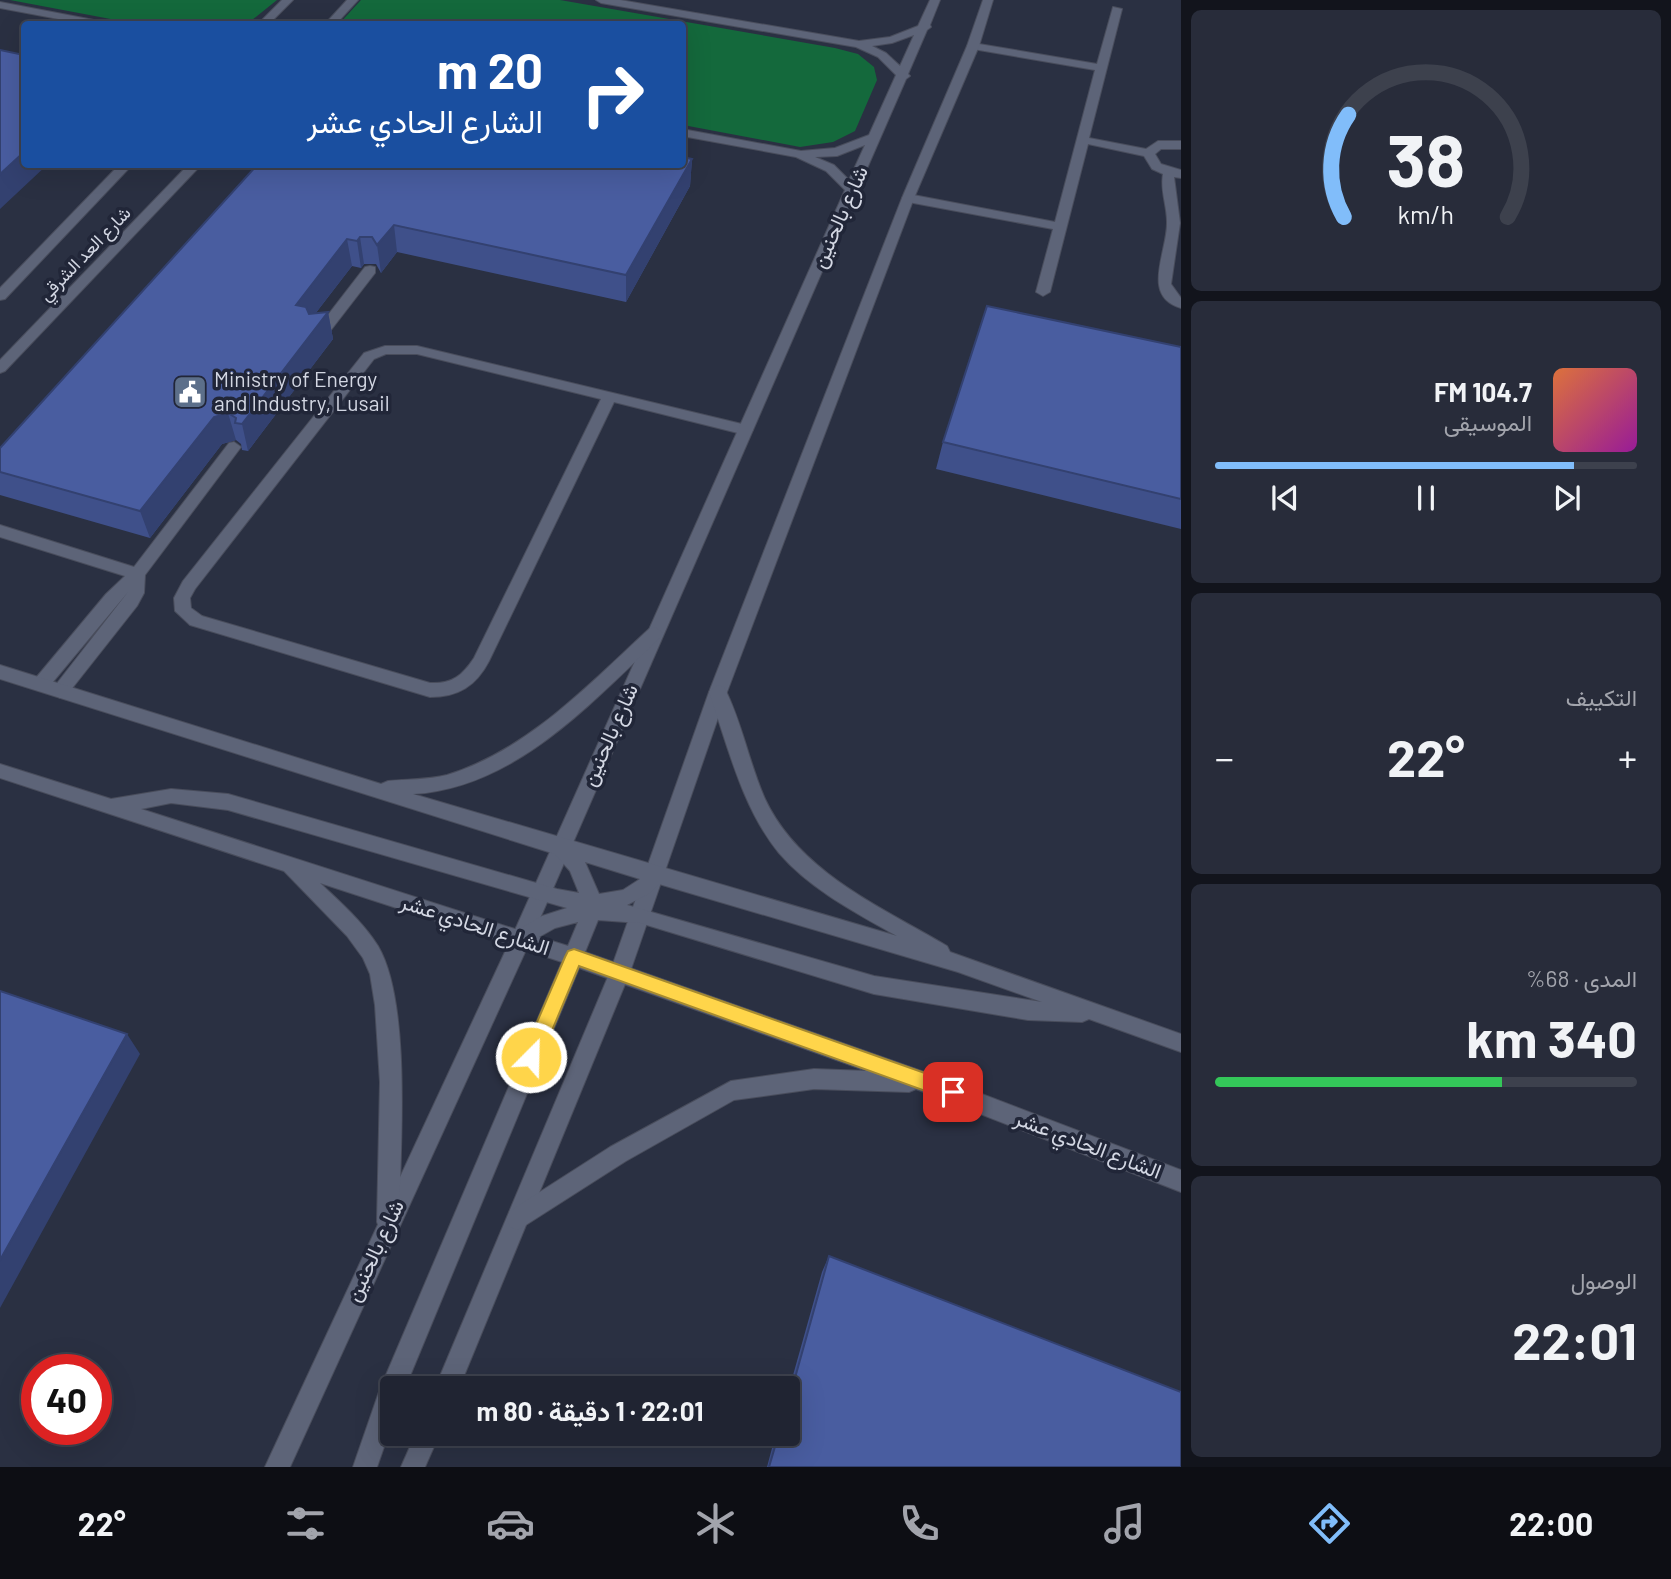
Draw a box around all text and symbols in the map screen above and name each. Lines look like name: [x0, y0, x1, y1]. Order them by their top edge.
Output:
text: 20 m: [437, 40, 543, 99]
icon: right: [567, 49, 658, 140]
text: الشارع الحادي عشر: [307, 101, 543, 139]
text: 38: [1387, 114, 1465, 202]
street label: شارع بالحنين: [805, 161, 875, 273]
text: km/h: [1398, 199, 1454, 229]
street label: شارع العد الشرقي: [34, 201, 138, 309]
place label: Ministry of Energy and Industry, Lusail: [214, 366, 390, 415]
public building icon: Ministry of Energy and Industry, Lusail: [171, 373, 209, 411]
text: 104.7 FM: [1434, 376, 1532, 407]
text: الموسيقى: [1444, 408, 1532, 436]
icon: previous: [1266, 479, 1304, 517]
icon: pause: [1407, 479, 1445, 517]
icon: next: [1548, 479, 1586, 517]
street label: شارع بالحنين: [575, 679, 645, 791]
text: التكييف: [1566, 683, 1637, 711]
text: 22°: [1387, 725, 1465, 787]
text: −: [1215, 734, 1234, 780]
text: +: [1618, 734, 1637, 780]
street label: الشارع الحادي عشر: [395, 887, 553, 965]
text: المدى · 68%: [1526, 964, 1637, 992]
text: 340 km: [1466, 1006, 1637, 1068]
position arrow: [494, 1020, 568, 1094]
pin: [923, 1062, 983, 1122]
icon: arrive: [934, 1073, 972, 1111]
street label: الشارع الحادي عشر: [1009, 1104, 1165, 1189]
street label: شارع بالحنين: [339, 1196, 411, 1306]
text: الوصول: [1571, 1266, 1637, 1294]
text: 22:01: [1512, 1308, 1637, 1370]
speed limit sign: 40: [21, 1354, 112, 1445]
text: 22:01 · 1 دقيقة · 80 m: [477, 1395, 703, 1426]
icon: filters: [281, 1499, 330, 1548]
icon: car: [486, 1499, 535, 1548]
icon: climate: [691, 1499, 740, 1548]
icon: phone: [895, 1499, 944, 1548]
icon: music: [1100, 1499, 1149, 1548]
icon: directions: [1305, 1499, 1354, 1548]
text: 22°: [78, 1504, 126, 1542]
text: 22:00: [1509, 1504, 1593, 1542]

